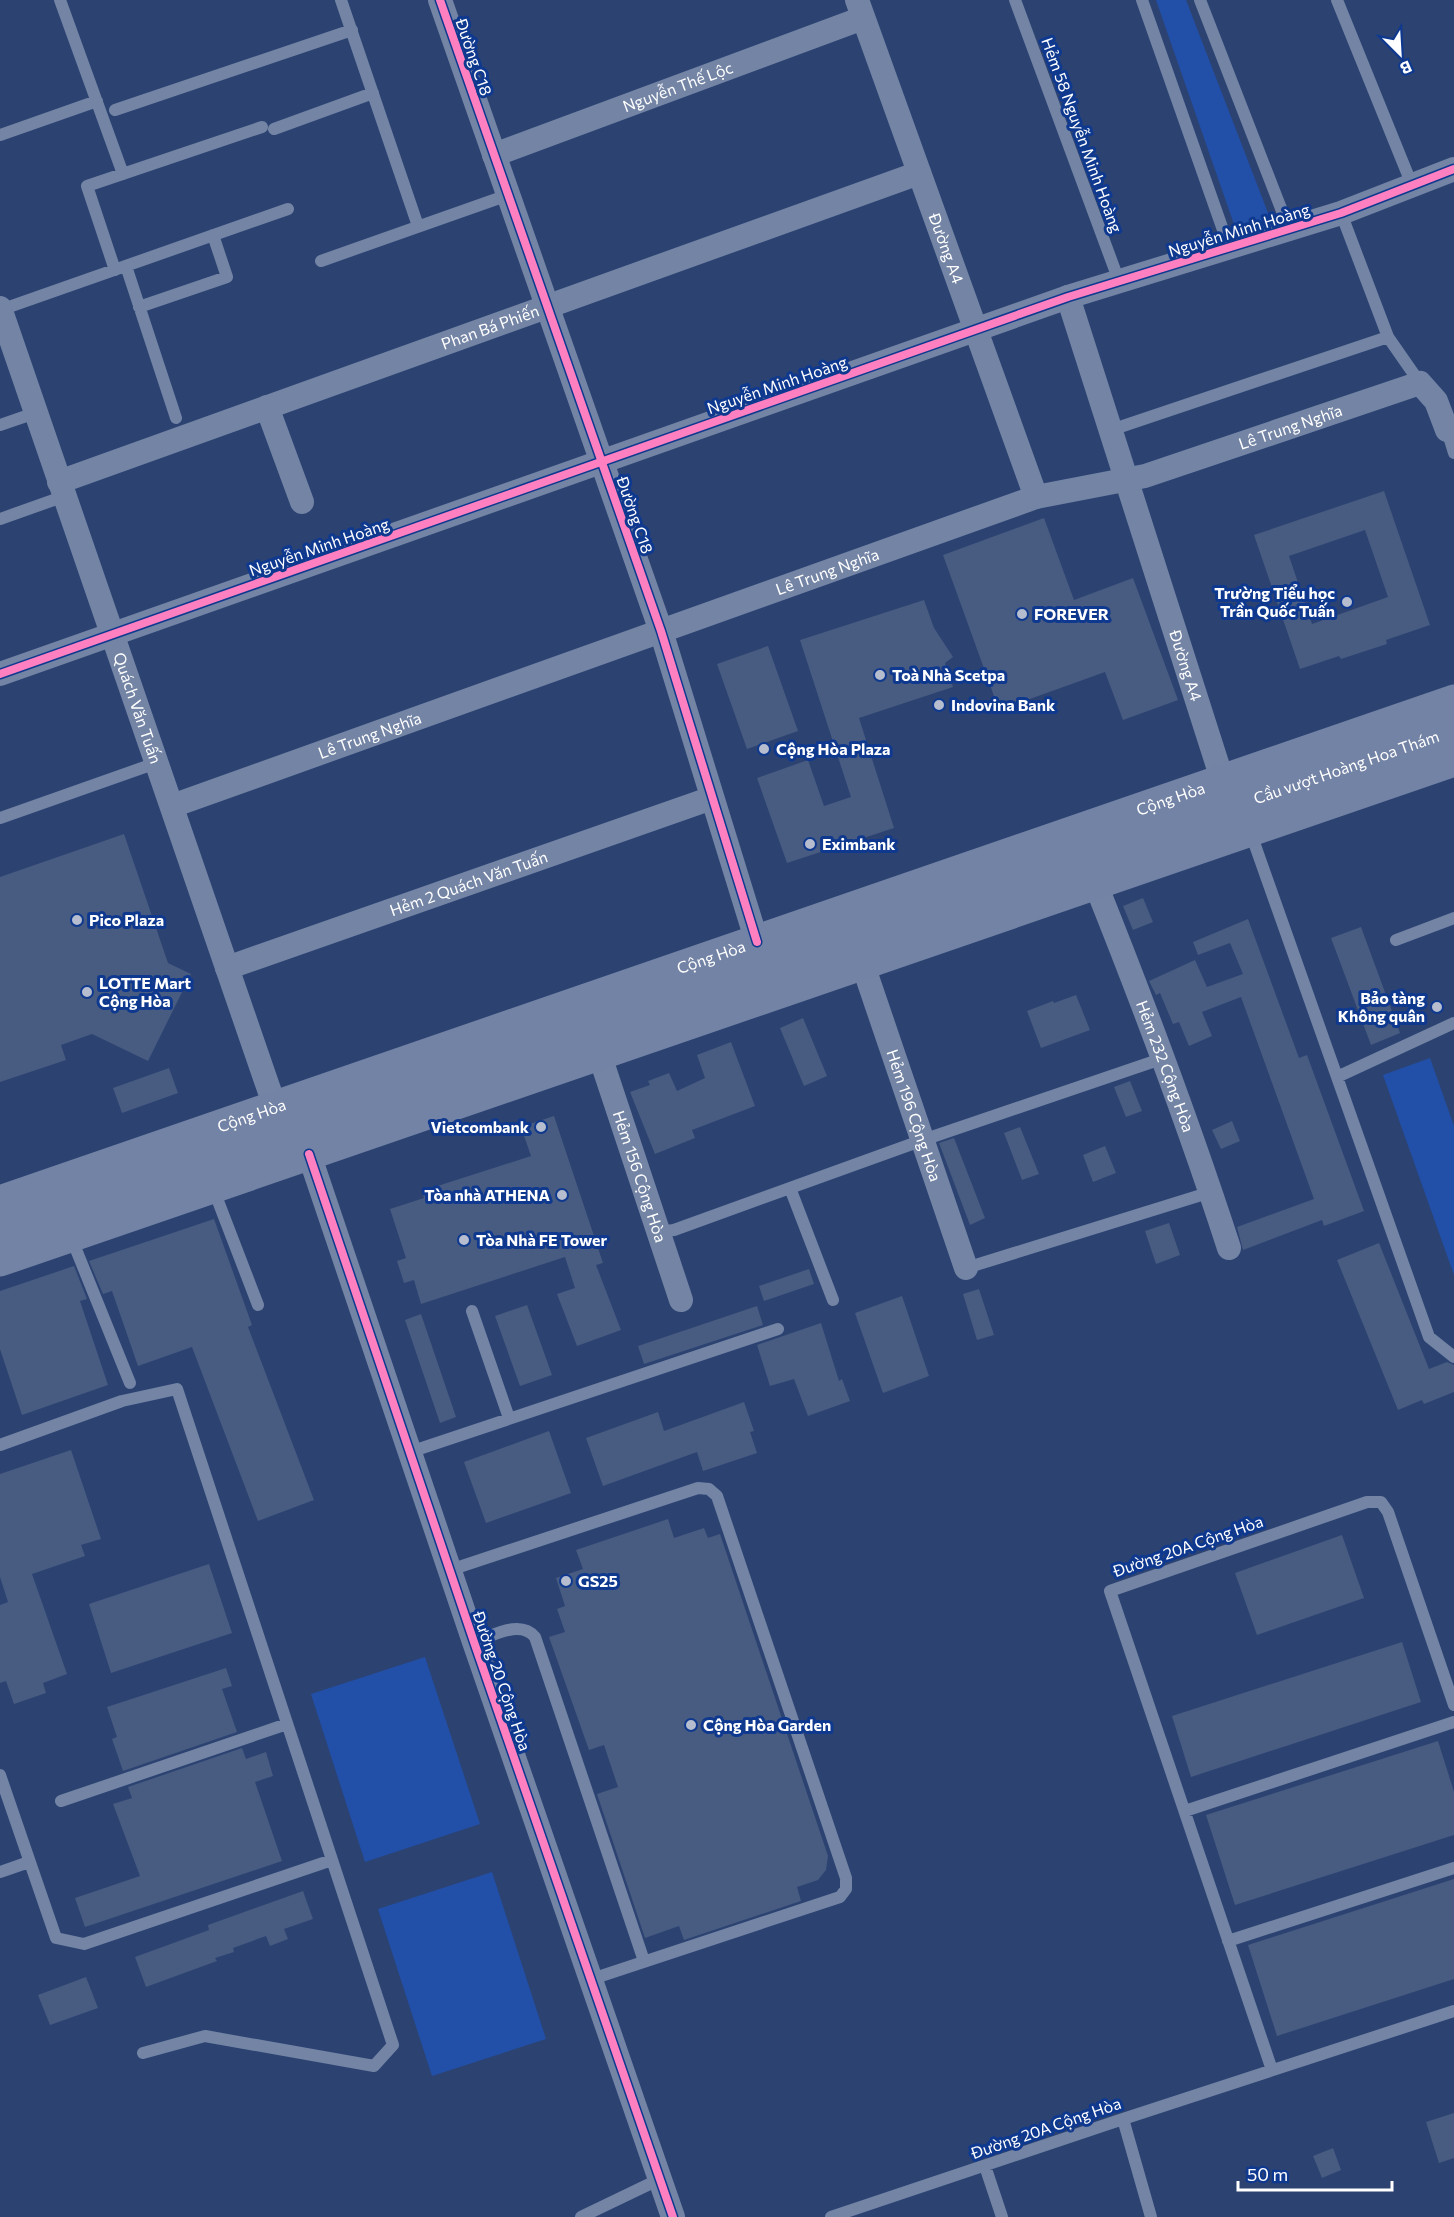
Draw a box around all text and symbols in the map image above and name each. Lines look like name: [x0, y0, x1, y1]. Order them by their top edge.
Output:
street label: Đường C18: [452, 15, 497, 98]
north arrow: [1370, 24, 1430, 84]
street label: Hẻm 58 Nguyễn Minh Hoàng: [1038, 35, 1127, 235]
street label: Nguyễn Thế Lộc: [620, 57, 735, 115]
text: B: [1397, 57, 1415, 79]
street label: Nguyễn Minh Hoàng: [1166, 199, 1312, 260]
street label: Đường A4: [925, 209, 968, 286]
street label: Phan Bá Phiến: [438, 300, 541, 353]
street label: Nguyễn Minh Hoàng: [704, 352, 850, 417]
street label: Lê Trung Nghĩa: [1236, 400, 1345, 453]
street label: Đường C18: [613, 473, 658, 556]
street label: Nguyễn Minh Hoàng: [246, 514, 392, 579]
street label: Lê Trung Nghĩa: [773, 544, 881, 598]
place label: Trường Tiểu học Trần Quốc Tuấn: [1214, 583, 1335, 620]
marker: Trường Tiểu học Trần Quốc Tuấn: [1340, 595, 1354, 609]
place label: FOREVER: [1034, 604, 1109, 623]
marker: FOREVER: [1015, 607, 1029, 621]
street label: Đường A4: [1166, 627, 1207, 704]
street label: Quách Văn Tuấn: [110, 650, 166, 766]
place label: Toà Nhà Scetpa: [892, 665, 1005, 684]
marker: Toà Nhà Scetpa: [873, 668, 887, 682]
place label: Indovina Bank: [951, 695, 1056, 714]
marker: Indovina Bank: [932, 698, 946, 712]
street label: Lê Trung Nghĩa: [315, 708, 424, 762]
street label: Cầu vượt Hoàng Hoa Thám: [1251, 726, 1441, 807]
place label: Cộng Hòa Plaza: [776, 739, 891, 759]
marker: Cộng Hòa Plaza: [757, 742, 771, 756]
street label: Cộng Hòa: [1133, 778, 1207, 819]
place label: Eximbank: [822, 834, 896, 853]
marker: Eximbank: [803, 837, 817, 851]
street label: Hẻm 2 Quách Văn Tuấn: [387, 846, 550, 919]
place label: Pico Plaza: [89, 910, 164, 929]
marker: Pico Plaza: [70, 913, 84, 927]
street label: Cộng Hòa: [674, 936, 748, 977]
place label: LOTTE Mart Cộng Hòa: [99, 973, 191, 1011]
marker: LOTTE Mart Cộng Hòa: [80, 985, 94, 999]
place label: Bảo tàng Không quân: [1338, 988, 1425, 1025]
street label: Hẻm 232 Cộng Hòa: [1133, 997, 1199, 1134]
marker: Bảo tàng Không quân: [1430, 1000, 1444, 1014]
street label: Hẻm 196 Cộng Hòa: [883, 1047, 946, 1184]
street label: Cộng Hòa: [214, 1094, 288, 1135]
street label: Hẻm 156 Cộng Hòa: [610, 1108, 671, 1245]
place label: Vietcombank: [431, 1117, 530, 1136]
marker: Vietcombank: [534, 1120, 548, 1134]
place label: Tòa nhà ATHENA: [424, 1185, 550, 1204]
marker: Tòa nhà ATHENA: [555, 1188, 569, 1202]
place label: Tòa Nhà FE Tower: [476, 1230, 607, 1249]
marker: Tòa Nhà FE Tower: [457, 1233, 471, 1247]
street label: Đường 20A Cộng Hòa: [1109, 1511, 1265, 1580]
place label: GS25: [578, 1571, 618, 1590]
marker: GS25: [559, 1574, 573, 1588]
street label: Đường 20 Cộng Hòa: [469, 1607, 535, 1753]
place label: Cộng Hòa Garden: [703, 1715, 831, 1735]
marker: Cộng Hòa Garden: [684, 1718, 698, 1732]
street label: Đường 20A Cộng Hòa: [967, 2093, 1123, 2162]
scale bar: [1238, 2154, 1392, 2192]
text: 50 m: [1247, 2163, 1288, 2185]

